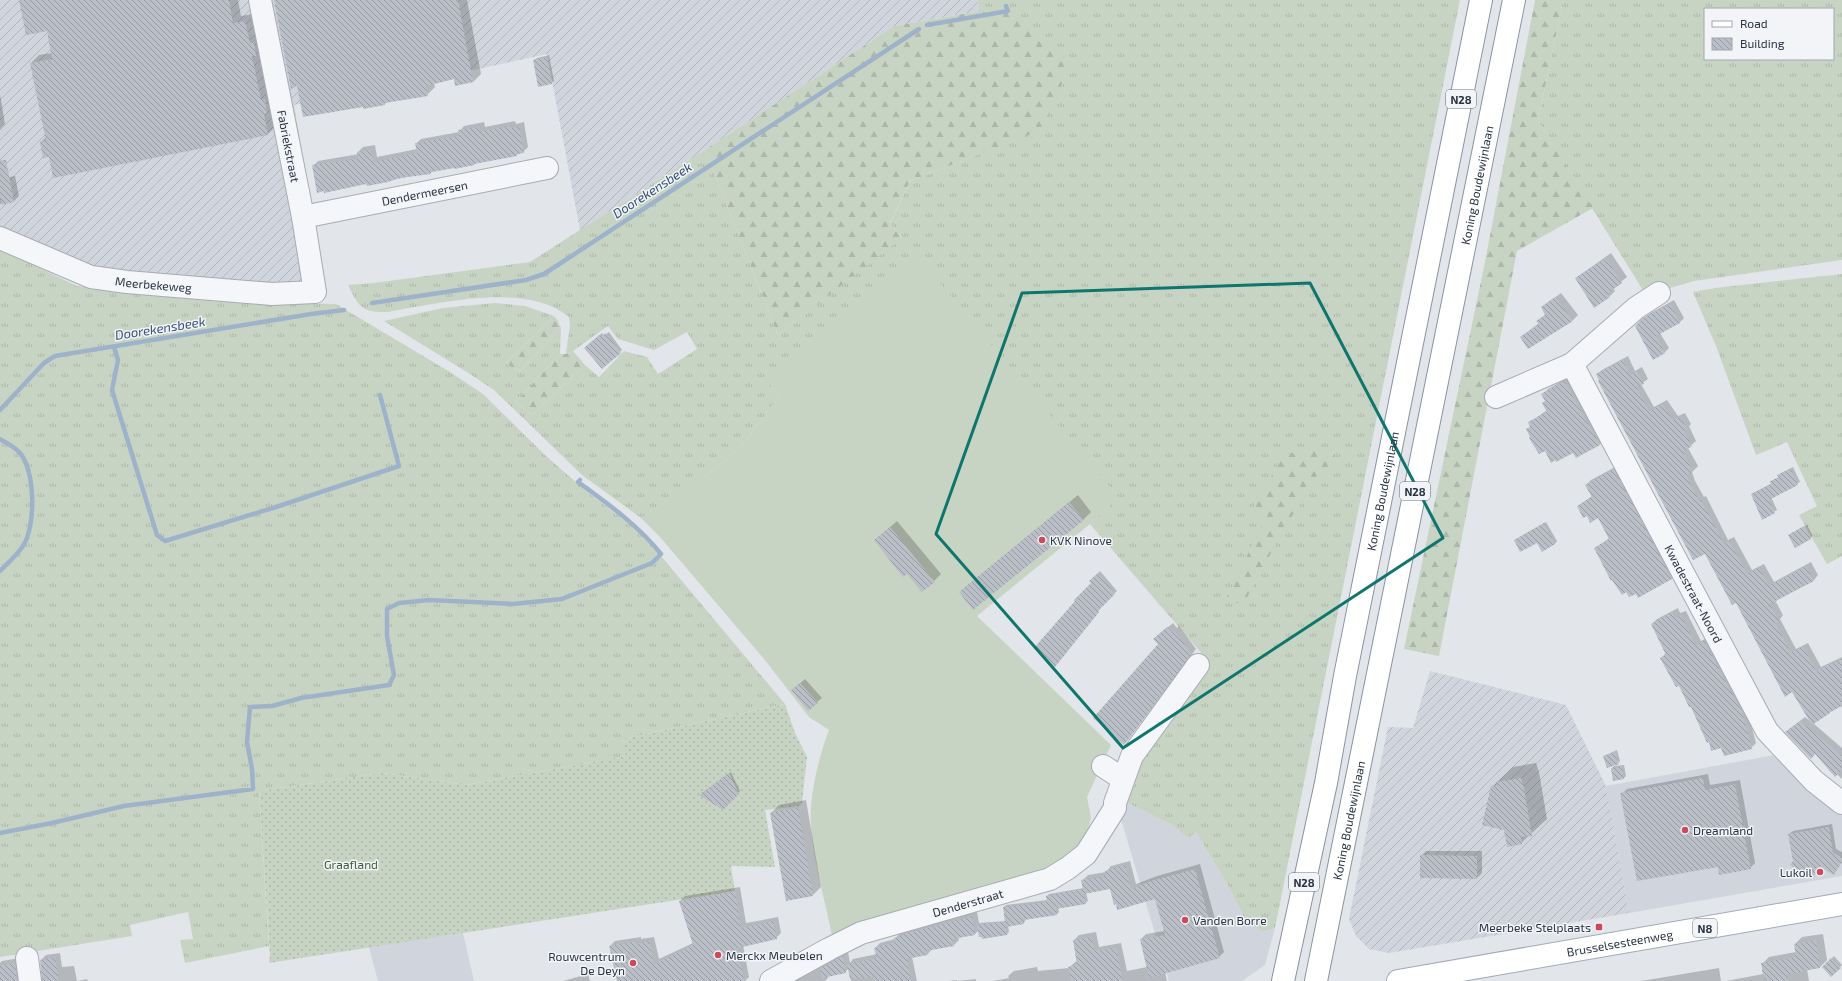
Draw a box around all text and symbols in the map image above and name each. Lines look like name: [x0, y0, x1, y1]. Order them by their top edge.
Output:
legend: [1704, 8, 1834, 60]
text: Road: [1740, 16, 1768, 30]
text: Building: [1740, 36, 1785, 50]
road number: N28: [1446, 90, 1476, 108]
street label: Fabriekstraat: [275, 109, 303, 184]
street label: Koning Boudewijnlaan: [1458, 124, 1496, 246]
water label: Doorekensbeek: [609, 158, 695, 222]
street label: Dendermeersen: [380, 177, 469, 208]
street label: Meerbekeweg: [114, 273, 193, 294]
water label: Doorekensbeek: [114, 313, 207, 343]
street label: Koning Boudewijnlaan: [1363, 430, 1401, 552]
road number: N28: [1400, 482, 1430, 500]
place label: KVK Ninove: [1050, 533, 1112, 547]
marker: KVK Ninove: [1037, 535, 1047, 545]
street label: Kwadestraat-Noord: [1662, 542, 1726, 645]
street label: Koning Boudewijnlaan: [1330, 759, 1367, 881]
place label: Dreamland: [1693, 823, 1753, 837]
marker: Dreamland: [1680, 825, 1690, 835]
park label: Graafland: [324, 857, 378, 871]
place label: Lukoil: [1780, 865, 1812, 879]
marker: Lukoil: [1815, 867, 1825, 877]
road number: N28: [1289, 873, 1319, 891]
street label: Denderstraat: [931, 886, 1005, 919]
place label: Vanden Borre: [1193, 913, 1267, 927]
marker: Vanden Borre: [1180, 915, 1190, 925]
road number: N8: [1693, 919, 1717, 937]
place label: Meerbeke Stelplaats: [1479, 920, 1591, 934]
marker: Meerbeke Stelplaats: [1594, 922, 1604, 932]
street label: Brusselsesteenweg: [1566, 926, 1674, 959]
place label: Merckx Meubelen: [726, 948, 823, 962]
place label: Rouwcentrum De Deyn: [548, 949, 625, 977]
marker: Merckx Meubelen: [713, 950, 723, 960]
marker: Rouwcentrum De Deyn: [628, 958, 638, 968]

